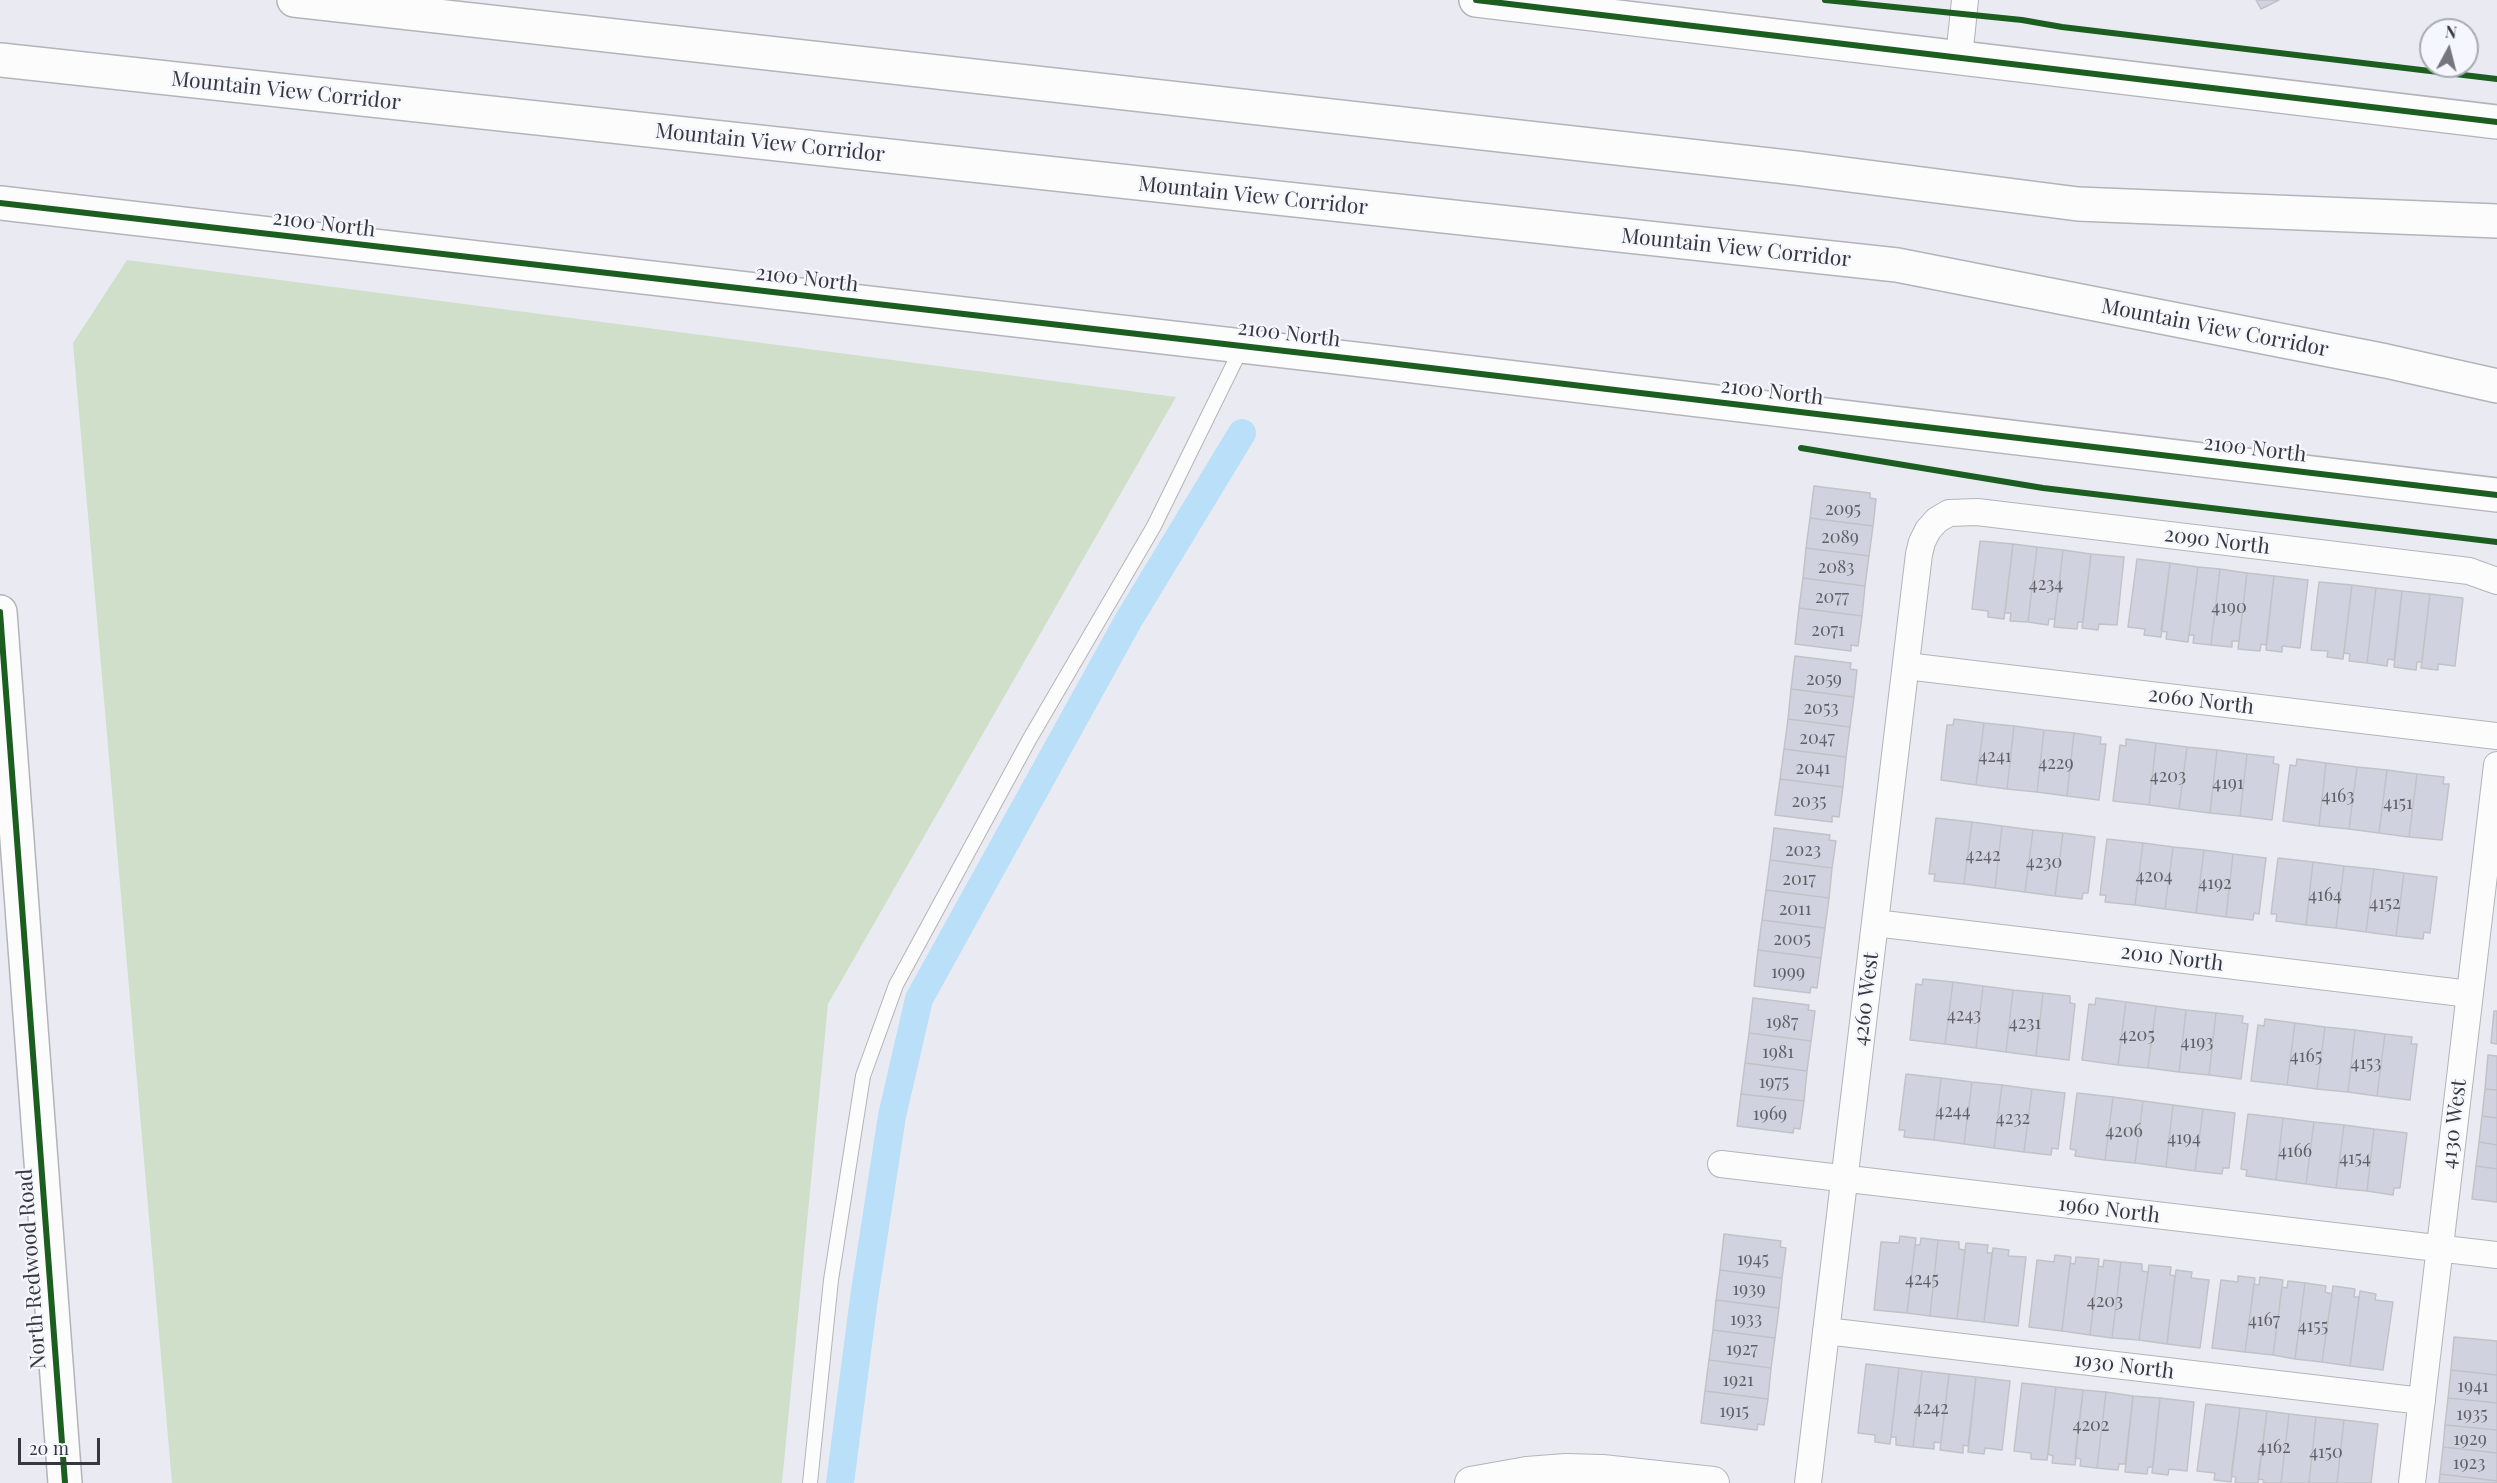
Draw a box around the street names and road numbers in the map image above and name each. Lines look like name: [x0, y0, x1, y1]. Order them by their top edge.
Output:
street label: Mountain View Corridor: [170, 66, 402, 116]
street label: Mountain View Corridor: [654, 118, 886, 168]
street label: Mountain View Corridor: [1137, 171, 1369, 221]
street label: 2100 North: [271, 205, 377, 243]
street label: Mountain View Corridor: [1620, 223, 1852, 273]
street label: 2100 North: [754, 260, 860, 298]
street label: Mountain View Corridor: [2099, 294, 2331, 362]
street label: 2100 North: [1236, 315, 1342, 353]
street label: 2100 North: [1719, 373, 1825, 411]
street label: 2100 North: [2202, 430, 2308, 468]
street label: 2090 North: [2163, 522, 2271, 560]
street label: 2060 North: [2147, 682, 2255, 720]
street label: 2010 North: [2119, 939, 2225, 977]
street label: 4260 West: [1848, 951, 1884, 1047]
street label: 4130 West: [2436, 1078, 2472, 1170]
street label: North Redwood Road: [12, 1168, 52, 1370]
street label: 1960 North: [2057, 1191, 2161, 1229]
street label: 1930 North: [2072, 1347, 2176, 1385]

